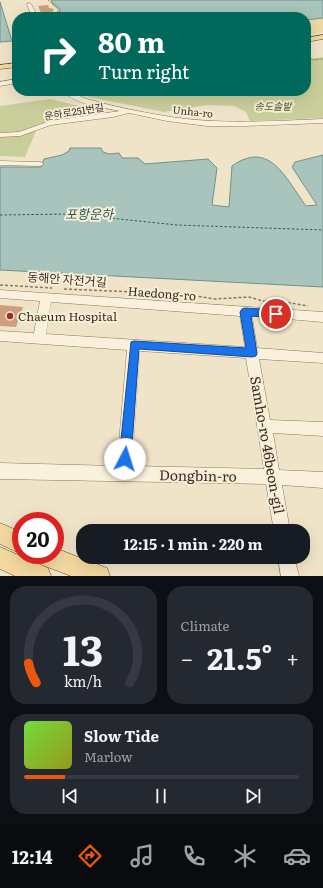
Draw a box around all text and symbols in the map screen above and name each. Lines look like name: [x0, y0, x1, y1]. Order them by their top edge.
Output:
text: 80 m: [98, 20, 165, 62]
icon: right: [32, 28, 84, 80]
text: Turn right: [98, 58, 189, 85]
park label: 송도솔밭: [255, 98, 293, 113]
street label: 운하로251번길: [43, 99, 105, 123]
street label: Unha-ro: [172, 101, 214, 121]
water label: 포항운하: [65, 204, 115, 223]
street label: 동해안 자전거길: [27, 267, 107, 291]
street label: Haedong-ro: [127, 282, 197, 304]
pin: [259, 297, 293, 331]
icon: arrive: [265, 303, 287, 325]
place label: Chaeum Hospital: [18, 307, 117, 325]
marker: Chaeum Hospital: [5, 311, 15, 321]
street label: Samho-ro 46beon-gil: [246, 375, 290, 516]
position arrow: [104, 438, 146, 480]
street label: Dongbin-ro: [159, 464, 237, 486]
speed limit sign: 20: [12, 512, 64, 564]
text: 12:15 · 1 min · 220 m: [124, 532, 262, 555]
text: Climate: [181, 616, 229, 635]
text: 13: [63, 617, 103, 679]
text: 21.5°: [207, 635, 272, 679]
text: −: [181, 641, 193, 674]
text: +: [286, 641, 299, 674]
text: km/h: [64, 670, 103, 691]
text: Slow Tide: [84, 724, 159, 747]
text: Marlow: [84, 747, 132, 766]
icon: previous: [59, 785, 81, 807]
icon: pause: [150, 785, 172, 807]
icon: next: [242, 785, 264, 807]
icon: directions: [76, 842, 104, 870]
icon: music: [128, 842, 156, 870]
icon: phone: [180, 842, 208, 870]
icon: climate: [231, 842, 259, 870]
icon: car: [283, 842, 311, 870]
text: 12:14: [12, 843, 53, 870]

